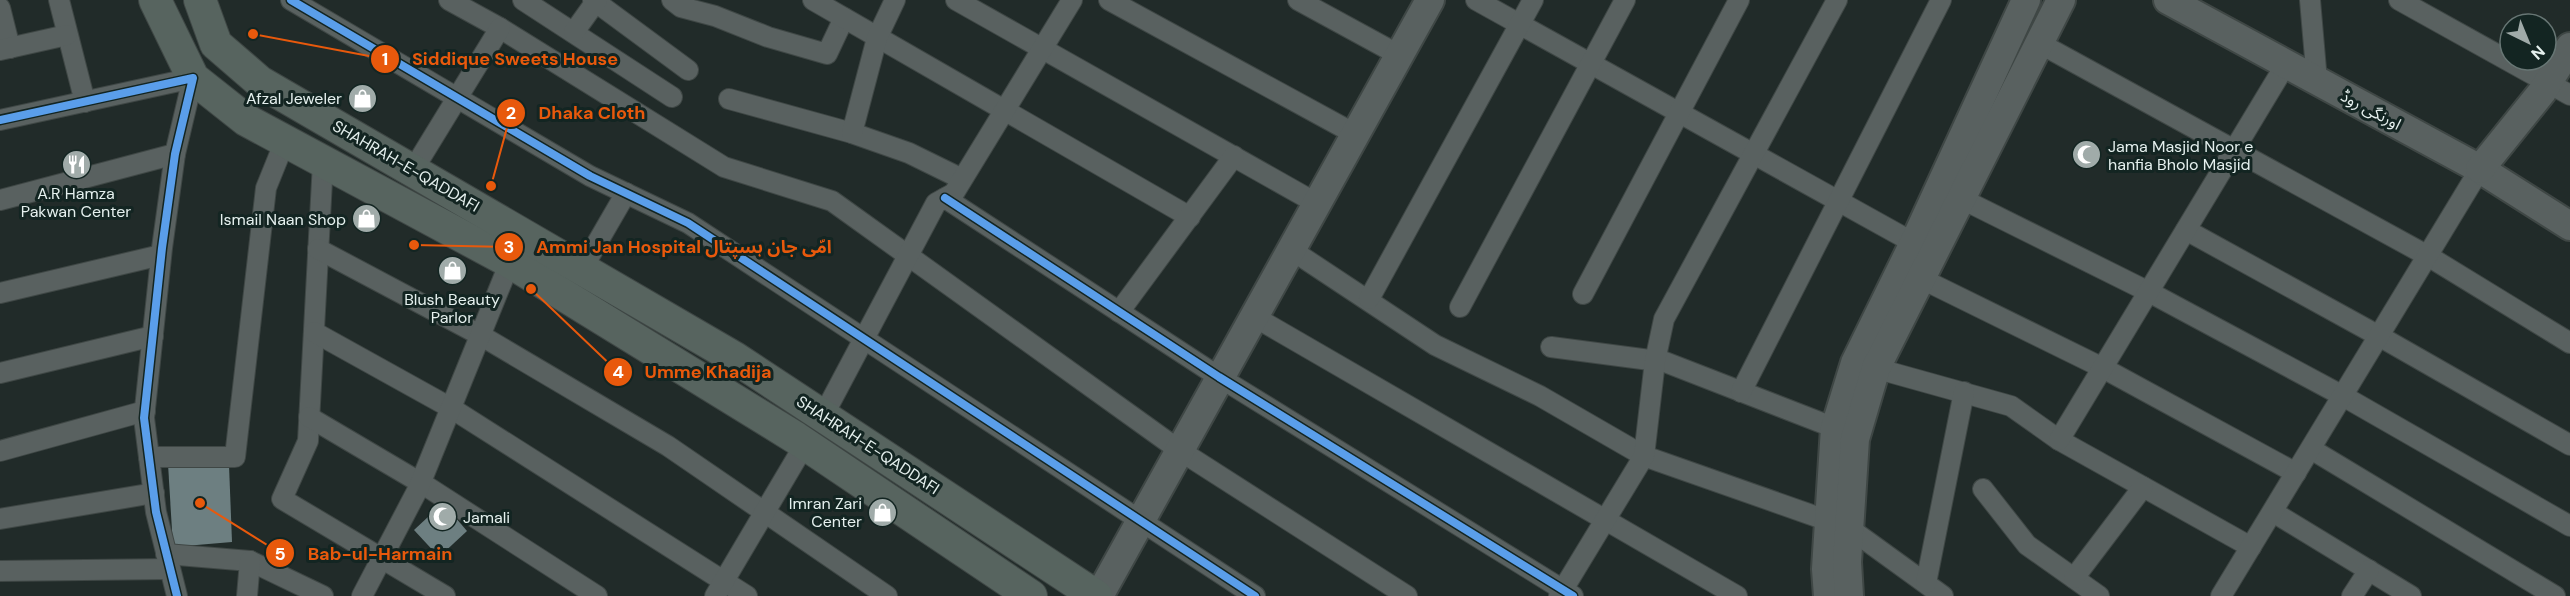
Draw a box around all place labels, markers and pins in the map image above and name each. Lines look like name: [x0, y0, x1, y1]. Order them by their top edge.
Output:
callout: Siddique Sweets House: [370, 41, 630, 77]
shop icon: Afzal Jeweler: [347, 82, 379, 114]
place label: Afzal Jeweler: [246, 88, 342, 109]
callout: Dhaka Cloth: [496, 95, 657, 131]
place label: Jama Masjid Noor e hanfia Bholo Masjid: [2108, 136, 2253, 175]
mosque icon: Jama Masjid Noor e hanfia Bholo Masjid: [2071, 139, 2103, 171]
restaurant icon: A.R Hamza Pakwan Center: [60, 149, 92, 181]
place label: A.R Hamza Pakwan Center: [21, 183, 131, 222]
shop icon: Ismail Naan Shop: [351, 203, 383, 235]
place label: Ismail Naan Shop: [220, 209, 346, 230]
callout: Ammi Jan Hospital امّی جان ہسپتال: [494, 229, 843, 265]
shop icon: Blush Beauty Parlor: [436, 255, 468, 287]
place label: Blush Beauty Parlor: [404, 289, 500, 328]
callout: Umme Khadija: [603, 354, 784, 390]
place label: Imran Zari Center: [789, 493, 862, 532]
shop icon: Imran Zari Center: [867, 496, 899, 528]
mosque icon: Jamali: [426, 501, 458, 533]
place label: Jamali: [463, 507, 510, 528]
callout: Bab-ul-Harmain: [265, 535, 464, 571]

